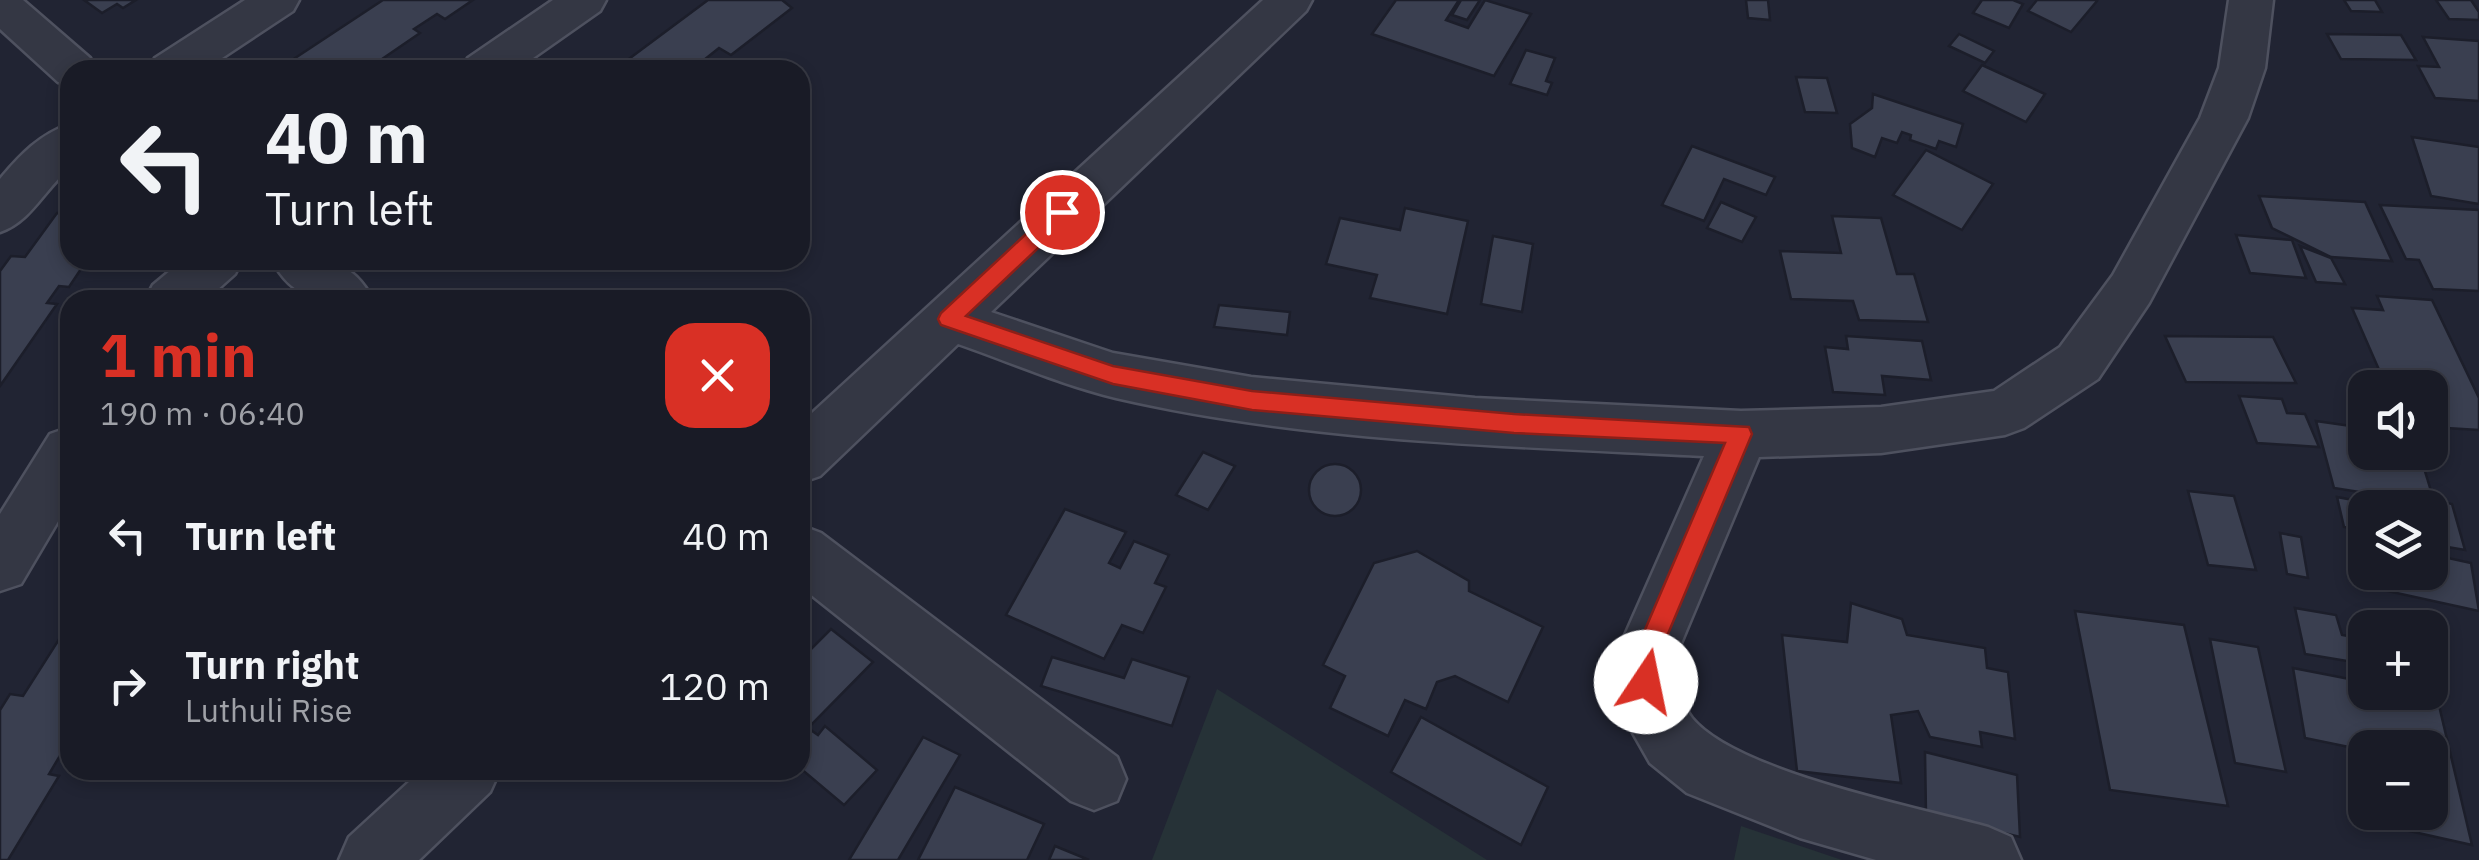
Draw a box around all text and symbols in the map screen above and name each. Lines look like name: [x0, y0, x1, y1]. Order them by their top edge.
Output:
text: 40 m: [265, 91, 428, 182]
icon: left: [100, 100, 230, 230]
pin: [1020, 170, 1105, 255]
text: Turn left: [265, 179, 434, 237]
icon: arrive: [1035, 185, 1090, 240]
text: 1 min: [100, 315, 257, 394]
button: close: [665, 323, 770, 428]
map controls: [2348, 370, 2448, 830]
button: sound: [2348, 370, 2448, 470]
text: 190 m · 06:40: [100, 392, 305, 434]
button: layers: [2348, 490, 2448, 590]
icon: left: [100, 508, 155, 563]
text: Turn left: [185, 511, 336, 560]
text: 40 m: [682, 511, 770, 560]
button: +: [2348, 610, 2448, 710]
position arrow: [1594, 630, 1698, 734]
text: Turn right: [185, 640, 360, 689]
icon: right: [100, 658, 155, 713]
text: 120 m: [659, 661, 770, 710]
text: Luthuli Rise: [185, 689, 352, 731]
button: −: [2348, 730, 2448, 830]

